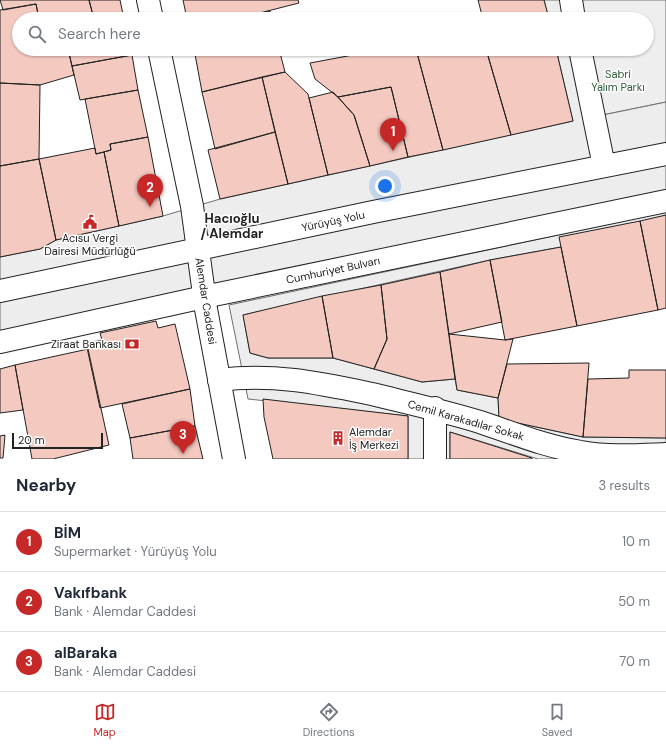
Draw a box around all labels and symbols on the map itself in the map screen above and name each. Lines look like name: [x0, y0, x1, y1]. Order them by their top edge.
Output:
park label: Sabri Yalım Parkı: [591, 67, 645, 94]
pin: 1: [380, 118, 406, 151]
pin: 2: [137, 174, 163, 207]
your location: [375, 176, 395, 196]
street label: Yürüyüş Yolu: [300, 207, 366, 235]
district label: Hacıoğlu / Alemdar: [201, 210, 264, 242]
public building icon: Acısu Vergi Dairesi Müdürlüğü: [82, 214, 98, 230]
place label: Acısu Vergi Dairesi Müdürlüğü: [44, 231, 136, 258]
street label: Cumhuriyet Bulvarı: [285, 253, 381, 287]
street label: Alemdar Caddesi: [192, 257, 220, 345]
bank icon: Ziraat Bankası: [124, 336, 140, 352]
place label: Ziraat Bankası: [51, 337, 121, 351]
street label: Cemil Karakadılar Sokak: [406, 397, 526, 443]
pin: 3: [170, 421, 196, 454]
place label: Alemdar İş Merkezi: [349, 425, 399, 452]
building icon: Alemdar İş Merkezi: [330, 430, 346, 446]
scale bar: [12, 431, 103, 450]

